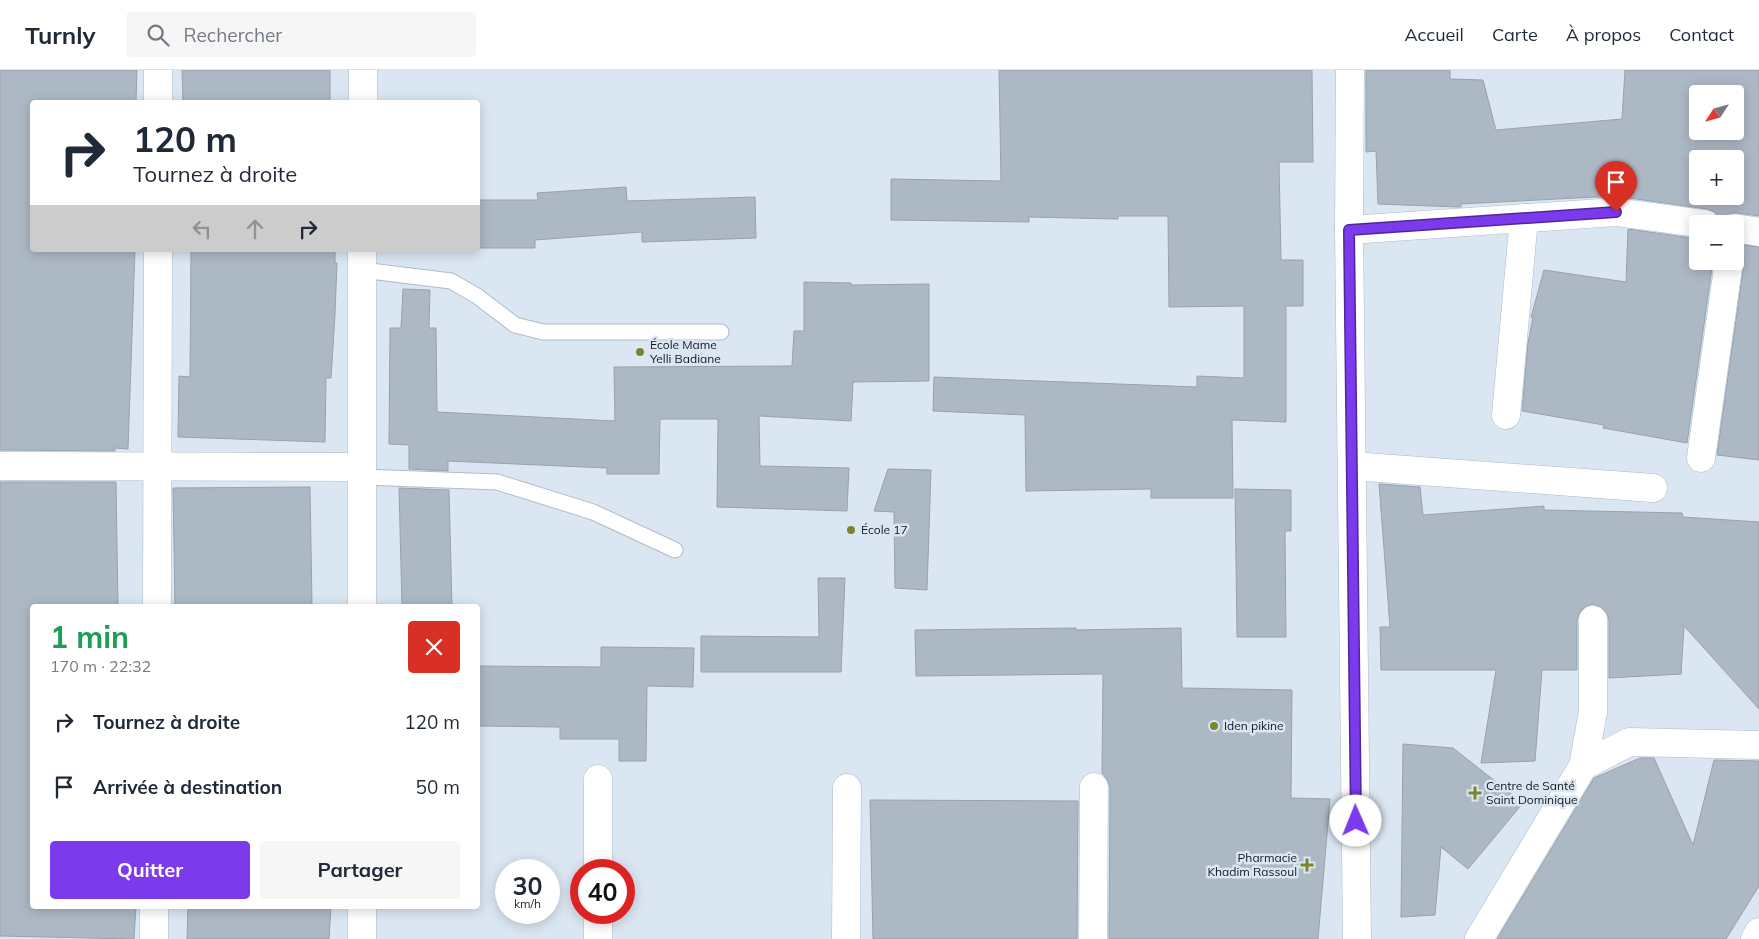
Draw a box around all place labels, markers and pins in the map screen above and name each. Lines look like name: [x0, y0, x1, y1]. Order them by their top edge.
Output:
pin: [1595, 161, 1637, 212]
place label: École Mame Yelli Badiane: [649, 337, 721, 366]
marker: École Mame Yelli Badiane: [634, 346, 646, 358]
place label: École 17: [861, 522, 908, 537]
marker: École 17: [845, 524, 857, 536]
place label: Iden pikine: [1224, 718, 1284, 733]
marker: Iden pikine: [1208, 720, 1220, 732]
place label: Centre de Santé Saint Dominique: [1486, 778, 1578, 807]
marker: Centre de Santé Saint Dominique: [1468, 786, 1482, 800]
place label: Pharmacie Khadim Rassoul: [1207, 850, 1297, 879]
marker: Pharmacie Khadim Rassoul: [1301, 859, 1313, 871]

